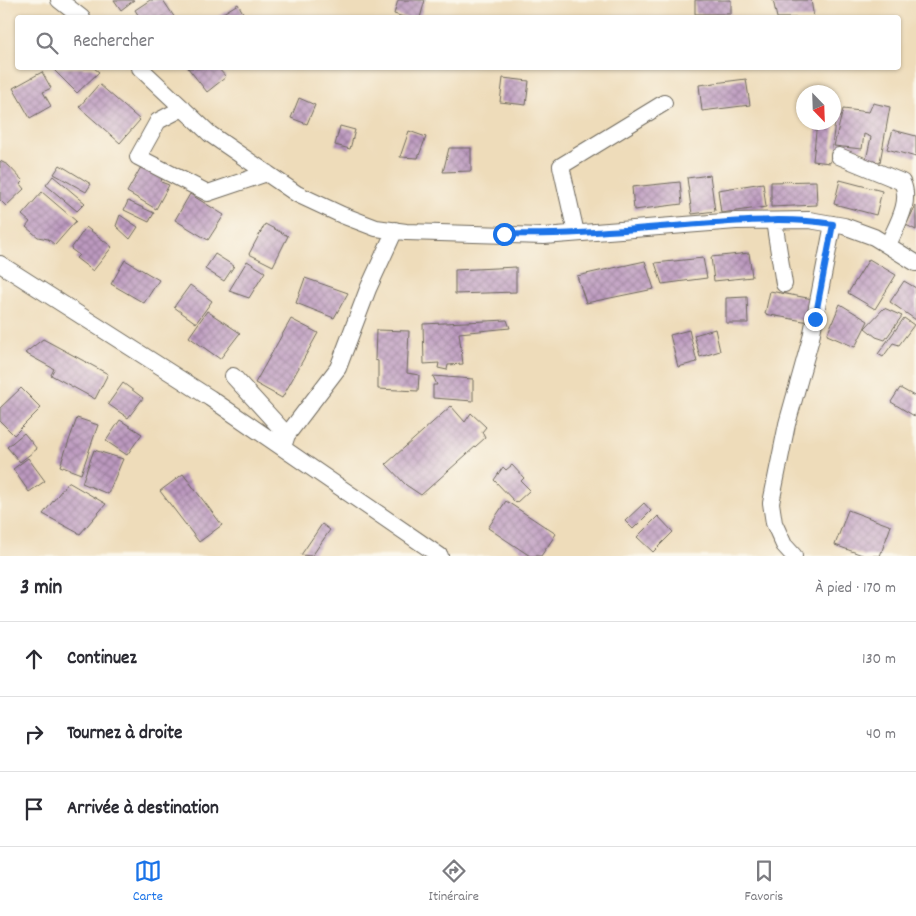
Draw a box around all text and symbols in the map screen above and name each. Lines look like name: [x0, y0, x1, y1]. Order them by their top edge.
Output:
search box: [15, 15, 901, 70]
icon: search: [33, 29, 61, 57]
text: Rechercher: [73, 29, 154, 56]
north arrow: [796, 85, 841, 130]
route start: [493, 223, 516, 246]
route end: [804, 308, 827, 331]
text: 3 min: [20, 574, 62, 604]
text: À pied · 170 m: [815, 577, 896, 600]
icon: ahead: [20, 645, 48, 673]
text: Continuez: [67, 646, 137, 673]
text: 130 m: [862, 648, 896, 671]
icon: right: [20, 720, 48, 748]
text: Tournez à droite: [67, 721, 182, 748]
text: 40 m: [866, 723, 896, 746]
icon: arrive: [20, 795, 48, 823]
text: Arrivée à destination: [67, 796, 219, 823]
tab: Carte: [133, 857, 163, 907]
tab: Itinéraire: [429, 857, 479, 907]
tab: Favoris: [745, 857, 783, 907]

